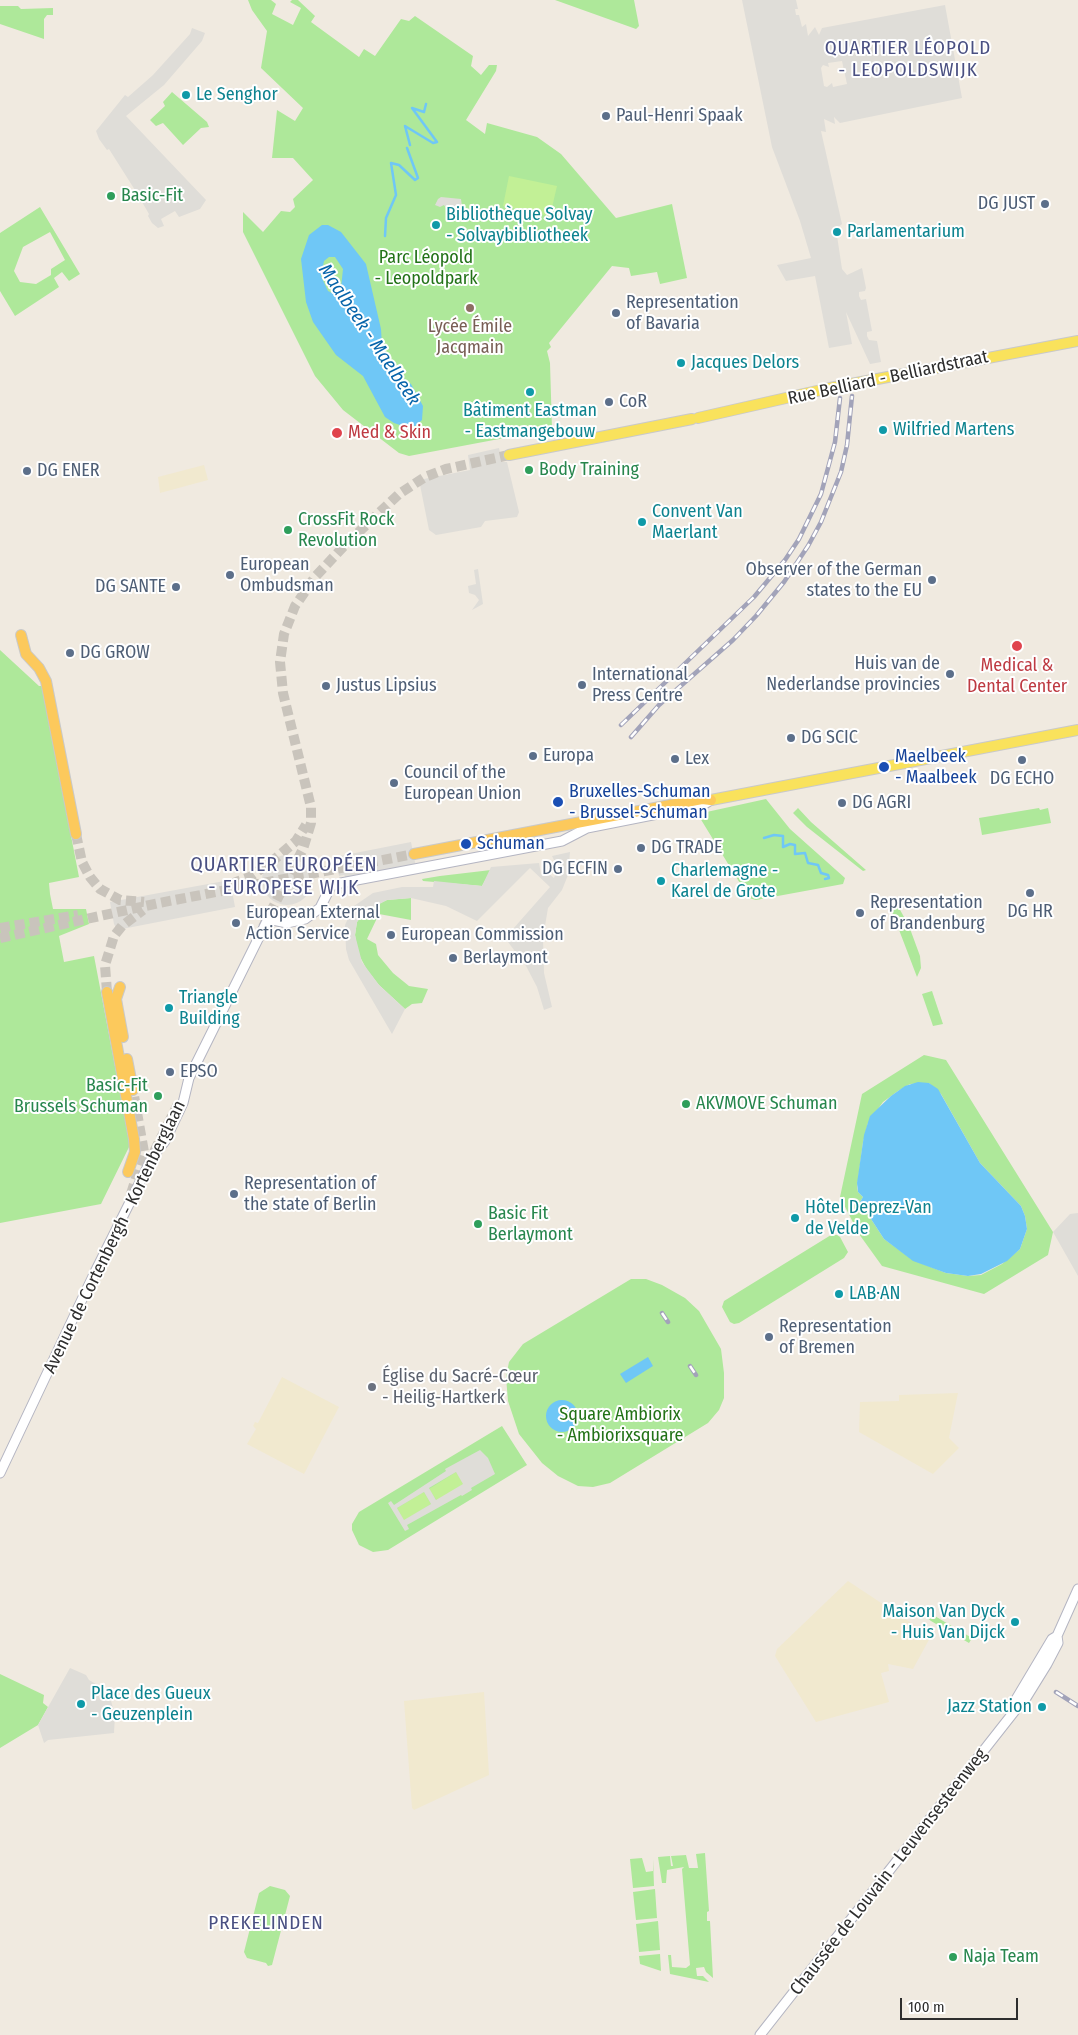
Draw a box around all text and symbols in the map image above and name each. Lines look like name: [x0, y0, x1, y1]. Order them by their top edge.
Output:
district label: QUARTIER LÉOPOLD - LEOPOLDSWIJK: [823, 38, 993, 82]
place label: Le Senghor: [196, 84, 278, 106]
marker: Le Senghor: [180, 89, 192, 101]
place label: Paul-Henri Spaak: [616, 105, 743, 127]
marker: Paul-Henri Spaak: [600, 110, 612, 122]
place label: Basic-Fit: [121, 185, 183, 207]
marker: Basic-Fit: [105, 190, 117, 202]
place label: DG JUST: [978, 193, 1035, 215]
marker: DG JUST: [1039, 198, 1051, 210]
place label: Bibliothèque Solvay - Solvaybibliotheek: [446, 204, 592, 246]
marker: Bibliothèque Solvay - Solvaybibliotheek: [430, 219, 442, 231]
place label: Parlamentarium: [847, 221, 965, 243]
marker: Parlamentarium: [831, 226, 843, 238]
park label: Parc Léopold - Leopoldpark: [374, 247, 478, 290]
water label: Maalbeek - Maelbeek: [313, 260, 425, 410]
place label: Representation of Bavaria: [626, 292, 739, 334]
marker: Lycée Émile Jacqmain: [464, 302, 476, 314]
marker: Representation of Bavaria: [610, 307, 622, 319]
place label: Lycée Émile Jacqmain: [428, 316, 512, 358]
street label: Rue Belliard - Belliardstraat: [786, 346, 990, 410]
place label: Jacques Delors: [691, 352, 799, 374]
marker: Jacques Delors: [675, 357, 687, 369]
marker: Bâtiment Eastman - Eastmangebouw: [524, 386, 536, 398]
place label: CoR: [619, 391, 647, 413]
marker: CoR: [603, 396, 615, 408]
place label: Bâtiment Eastman - Eastmangebouw: [463, 400, 597, 442]
place label: Wilfried Martens: [893, 419, 1014, 441]
place label: Med & Skin: [348, 422, 431, 444]
marker: Wilfried Martens: [877, 424, 889, 436]
marker: Med & Skin: [330, 426, 344, 440]
place label: Body Training: [539, 459, 639, 481]
place label: DG ENER: [37, 460, 100, 482]
marker: Body Training: [523, 464, 535, 476]
marker: DG ENER: [21, 465, 33, 477]
place label: Convent Van Maerlant: [652, 501, 743, 544]
place label: CrossFit Rock Revolution: [298, 509, 394, 552]
marker: Convent Van Maerlant: [636, 516, 648, 528]
marker: CrossFit Rock Revolution: [282, 524, 294, 536]
place label: European Ombudsman: [240, 554, 334, 596]
place label: Observer of the German states to the EU: [746, 559, 922, 602]
marker: European Ombudsman: [224, 569, 236, 581]
marker: Observer of the German states to the EU: [926, 574, 938, 586]
place label: DG SANTE: [95, 576, 166, 598]
marker: DG SANTE: [170, 581, 182, 593]
marker: Medical & Dental Center: [1010, 639, 1024, 653]
place label: DG GROW: [80, 642, 150, 664]
marker: DG GROW: [64, 647, 76, 659]
place label: Huis van de Nederlandse provincies: [766, 653, 940, 696]
place label: Medical & Dental Center: [967, 655, 1067, 698]
place label: International Press Centre: [592, 664, 688, 706]
marker: Huis van de Nederlandse provincies: [944, 668, 956, 680]
place label: Justus Lipsius: [336, 675, 437, 697]
marker: International Press Centre: [576, 679, 588, 691]
marker: Justus Lipsius: [320, 680, 332, 692]
place label: DG SCIC: [801, 727, 858, 749]
marker: DG SCIC: [785, 732, 797, 744]
place label: Europa: [543, 745, 594, 767]
place label: Maelbeek - Maalbeek: [895, 746, 977, 789]
place label: Lex: [685, 748, 709, 770]
marker: Europa: [527, 750, 539, 762]
marker: Lex: [669, 753, 681, 765]
marker: DG ECHO: [1016, 754, 1028, 766]
marker: Maelbeek - Maalbeek: [877, 760, 891, 774]
place label: Council of the European Union: [404, 762, 521, 804]
place label: DG ECHO: [990, 768, 1054, 790]
marker: Council of the European Union: [388, 777, 400, 789]
place label: Bruxelles-Schuman - Brussel-Schuman: [569, 781, 711, 824]
place label: DG AGRI: [852, 792, 911, 814]
marker: Bruxelles-Schuman - Brussel-Schuman: [551, 795, 565, 809]
marker: DG AGRI: [836, 797, 848, 809]
place label: Schuman: [477, 833, 545, 855]
marker: Schuman: [459, 837, 473, 851]
place label: DG TRADE: [651, 837, 723, 859]
marker: DG TRADE: [635, 842, 647, 854]
district label: QUARTIER EUROPÉEN - EUROPESE WIJK: [188, 853, 380, 900]
place label: DG ECFIN: [542, 858, 608, 880]
place label: Charlemagne - Karel de Grote: [671, 860, 778, 902]
marker: DG ECFIN: [612, 863, 624, 875]
marker: Charlemagne - Karel de Grote: [655, 875, 667, 887]
marker: DG HR: [1024, 887, 1036, 899]
place label: Representation of Brandenburg: [870, 892, 985, 934]
place label: DG HR: [1007, 901, 1053, 923]
place label: European External Action Service: [246, 902, 380, 944]
marker: Representation of Brandenburg: [854, 907, 866, 919]
marker: European External Action Service: [230, 917, 242, 929]
place label: European Commission: [401, 924, 564, 946]
marker: European Commission: [385, 929, 397, 941]
place label: Berlaymont: [463, 947, 548, 969]
marker: Berlaymont: [447, 952, 459, 964]
place label: Triangle Building: [179, 987, 240, 1030]
marker: Triangle Building: [163, 1002, 175, 1014]
place label: EPSO: [180, 1061, 218, 1083]
marker: EPSO: [164, 1066, 176, 1078]
place label: Basic-Fit Brussels Schuman: [14, 1075, 148, 1118]
marker: Basic-Fit Brussels Schuman: [152, 1090, 164, 1102]
place label: AKVMOVE Schuman: [696, 1093, 837, 1115]
street label: Avenue de Cortenbergh - Kortenberglaan: [39, 1097, 191, 1377]
marker: AKVMOVE Schuman: [680, 1098, 692, 1110]
place label: Representation of the state of Berlin: [244, 1173, 376, 1216]
marker: Representation of the state of Berlin: [228, 1188, 240, 1200]
place label: Hôtel Deprez-Van de Velde: [805, 1197, 932, 1240]
place label: Basic Fit Berlaymont: [488, 1203, 573, 1246]
marker: Hôtel Deprez-Van de Velde: [789, 1212, 801, 1224]
marker: Basic Fit Berlaymont: [472, 1218, 484, 1230]
place label: LAB·AN: [849, 1283, 900, 1305]
marker: LAB·AN: [833, 1288, 845, 1300]
place label: Representation of Bremen: [779, 1316, 892, 1358]
marker: Representation of Bremen: [763, 1331, 775, 1343]
place label: Église du Sacré-Cœur - Heilig-Hartkerk: [382, 1366, 538, 1408]
marker: Église du Sacré-Cœur - Heilig-Hartkerk: [366, 1381, 378, 1393]
park label: Square Ambiorix - Ambiorixsquare: [557, 1404, 683, 1446]
place label: Maison Van Dyck - Huis Van Dijck: [882, 1601, 1005, 1644]
marker: Maison Van Dyck - Huis Van Dijck: [1009, 1616, 1021, 1628]
place label: Place des Gueux - Geuzenplein: [91, 1683, 211, 1726]
place label: Jazz Station: [947, 1696, 1032, 1718]
marker: Place des Gueux - Geuzenplein: [75, 1698, 87, 1710]
marker: Jazz Station: [1036, 1701, 1048, 1713]
street label: Chaussée de Louvain - Leuvensesteenweg: [786, 1744, 992, 2000]
district label: PREKELINDEN: [207, 1913, 325, 1935]
place label: Naja Team: [963, 1946, 1039, 1968]
marker: Naja Team: [947, 1951, 959, 1963]
scale bar: [903, 1988, 1020, 2020]
text: 100 m: [908, 1998, 945, 2016]

